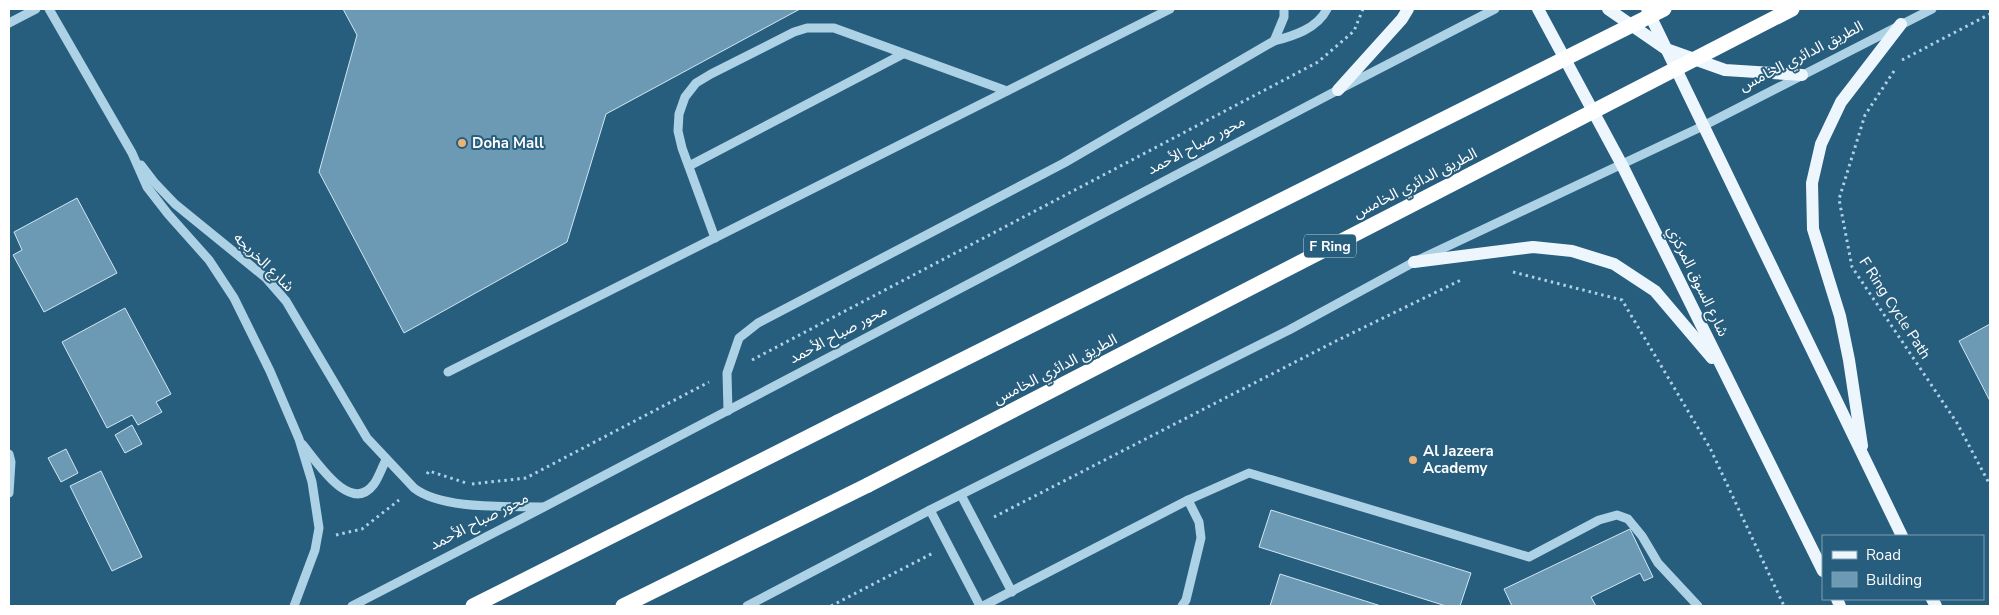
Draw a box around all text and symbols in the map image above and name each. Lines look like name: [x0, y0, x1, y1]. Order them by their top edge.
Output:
street label: الطريق الدائري الخامس: [1736, 16, 1867, 97]
street label: محور صباح الأحمد: [1144, 111, 1249, 181]
place label: Doha Mall: [472, 133, 544, 153]
marker: Doha Mall: [456, 137, 468, 149]
street label: الطريق الدائري الخامس: [1350, 143, 1481, 224]
street label: شارع السوق المركزي: [1661, 222, 1734, 341]
street label: شارع الخريجه: [228, 228, 299, 298]
road number: F Ring: [1304, 235, 1356, 258]
street label: F Ring Cycle Path: [1854, 253, 1936, 363]
street label: محور صباح الأحمد: [786, 300, 891, 370]
street label: الطريق الدائري الخامس: [990, 329, 1121, 410]
place label: Al Jazeera Academy: [1423, 441, 1494, 478]
marker: Al Jazeera Academy: [1407, 454, 1419, 466]
street label: محور صباح الأحمد: [426, 488, 533, 556]
legend: [1822, 535, 1984, 600]
text: Road: [1866, 545, 1901, 565]
text: Building: [1866, 570, 1922, 590]

